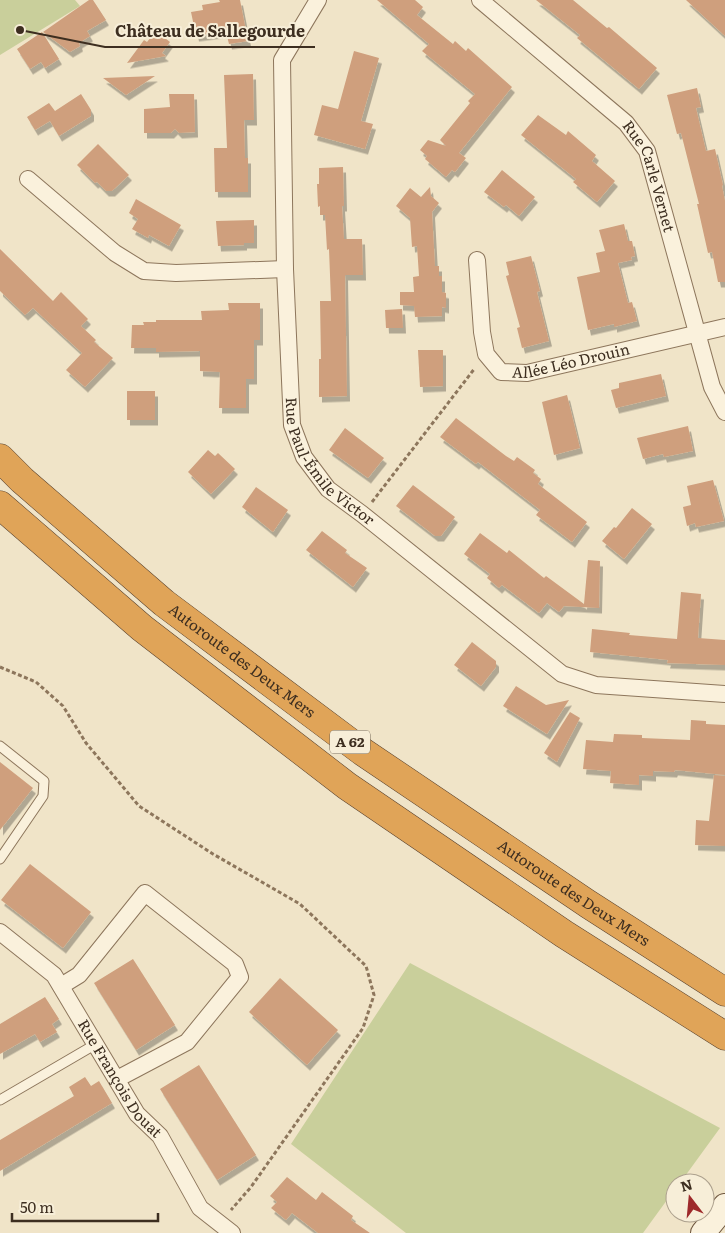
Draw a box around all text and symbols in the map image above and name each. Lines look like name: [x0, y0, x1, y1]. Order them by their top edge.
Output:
callout: Château de Sallegourde: [105, 16, 315, 47]
text: Château de Sallegourde: [115, 18, 305, 42]
street label: Rue Carle Vernet: [618, 115, 682, 234]
street label: Allée Léo Drouin: [511, 337, 632, 383]
street label: Rue Paul-Émile Victor: [281, 397, 380, 530]
street label: Autoroute des Deux Mers: [164, 597, 321, 723]
road number: A 62: [330, 730, 370, 754]
street label: Autoroute des Deux Mers: [493, 833, 655, 951]
street label: Rue François Douat: [73, 1014, 168, 1142]
north arrow: [665, 1173, 715, 1223]
text: N: [678, 1173, 695, 1196]
scale bar: [12, 1190, 159, 1222]
text: 50 m: [20, 1195, 54, 1218]

